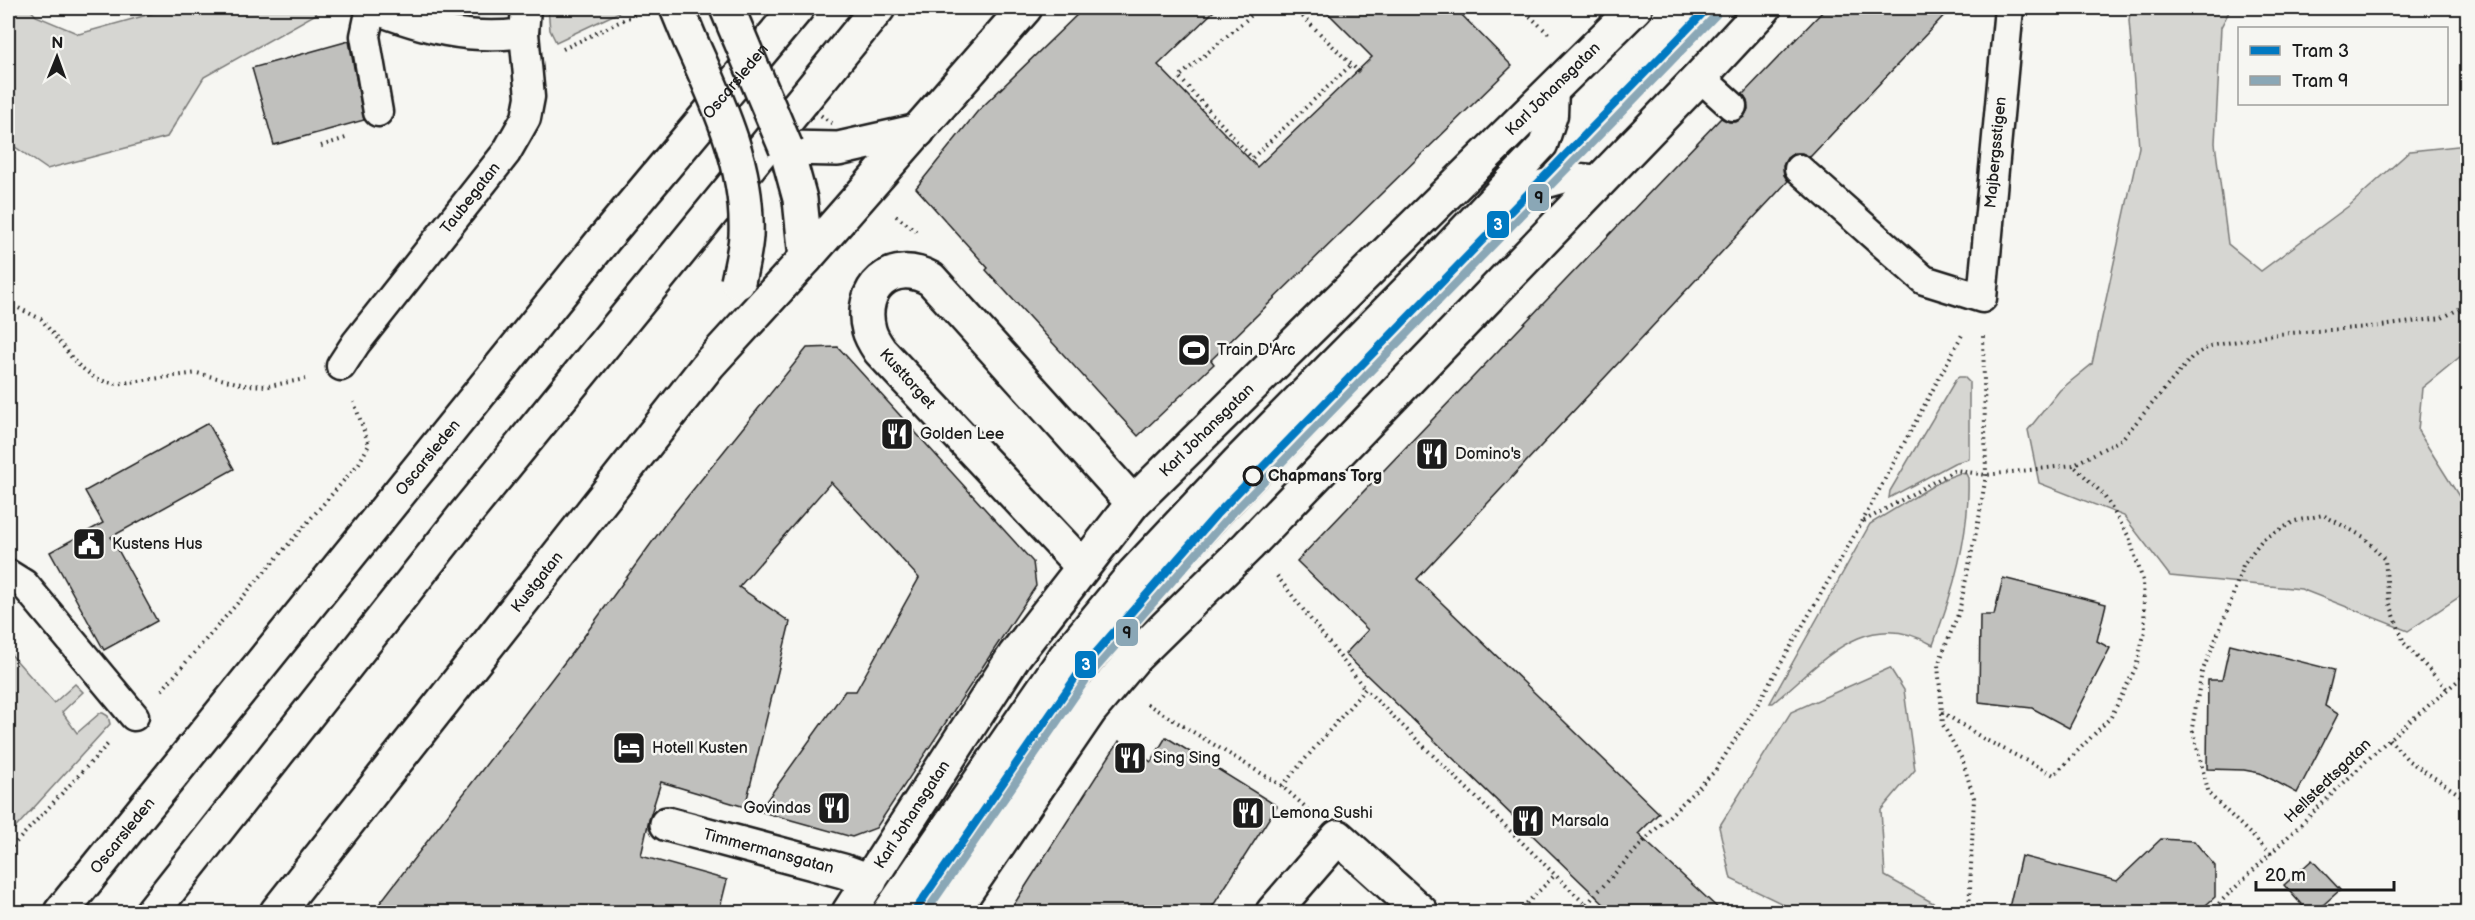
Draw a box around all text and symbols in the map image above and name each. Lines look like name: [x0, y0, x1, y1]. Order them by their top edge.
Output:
north arrow: [27, 27, 87, 87]
legend: [2238, 27, 2448, 105]
text: N: [51, 34, 63, 53]
street label: Karl Johansgatan: [1502, 38, 1604, 140]
street label: Oscarsleden: [699, 40, 772, 123]
text: Tram 3: [2292, 41, 2349, 62]
text: Tram 9: [2292, 71, 2348, 92]
street label: Majbergsstigen: [1981, 96, 2010, 209]
street label: Taubegatan: [436, 159, 504, 238]
line badge: 9: [1527, 183, 1550, 212]
text: 9: [1534, 189, 1544, 208]
line badge: 3: [1486, 210, 1510, 239]
text: 3: [1493, 216, 1503, 235]
sports icon: Train D'Arc: [1176, 332, 1212, 368]
place label: Train D'Arc: [1217, 341, 1295, 360]
street label: Kusttorget: [875, 345, 939, 413]
street label: Karl Johansgatan: [1156, 380, 1258, 481]
street label: Oscarsleden: [391, 416, 464, 499]
restaurant icon: Golden Lee: [879, 416, 915, 452]
place label: Golden Lee: [920, 425, 1005, 444]
restaurant icon: Domino's: [1414, 436, 1450, 472]
place label: Domino's: [1455, 445, 1521, 464]
marker: Chapmans Torg: [1243, 466, 1263, 486]
place label: Chapmans Torg: [1268, 467, 1382, 486]
public building icon: Kustens Hus: [71, 526, 107, 562]
place label: Kustens Hus: [112, 535, 203, 554]
street label: Kustgatan: [507, 548, 567, 616]
line badge: 9: [1115, 618, 1139, 647]
text: 9: [1122, 624, 1132, 643]
line badge: 3: [1074, 650, 1097, 679]
text: 3: [1081, 656, 1091, 675]
hotel icon: Hotell Kusten: [611, 730, 647, 766]
street label: Hellstedtsgatan: [2281, 735, 2375, 827]
place label: Hotell Kusten: [652, 739, 748, 758]
restaurant icon: Sing Sing: [1112, 740, 1148, 776]
place label: Sing Sing: [1153, 749, 1220, 768]
street label: Karl Johansgatan: [870, 757, 954, 872]
restaurant icon: Govindas: [816, 790, 852, 826]
street label: Oscarsleden: [86, 794, 159, 878]
restaurant icon: Lemona Sushi: [1230, 795, 1266, 831]
place label: Govindas: [743, 799, 811, 818]
restaurant icon: Marsala: [1510, 803, 1546, 839]
place label: Lemona Sushi: [1271, 804, 1373, 823]
place label: Marsala: [1551, 812, 1609, 831]
street label: Timmermansgatan: [701, 825, 836, 878]
scale bar: [2256, 854, 2394, 892]
text: 20 m: [2265, 865, 2306, 886]

